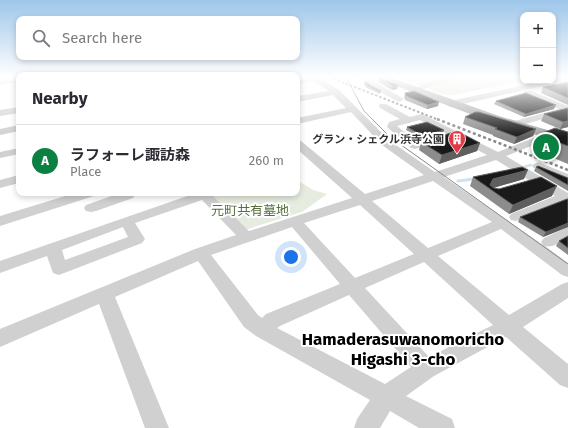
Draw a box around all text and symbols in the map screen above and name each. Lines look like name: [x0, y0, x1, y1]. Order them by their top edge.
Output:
map controls: [520, 12, 556, 84]
button: +: [520, 12, 556, 48]
search box: [16, 16, 300, 60]
icon: search: [30, 27, 52, 49]
text: Search here: [62, 29, 142, 47]
button: −: [520, 48, 556, 84]
text: Nearby: [32, 88, 87, 109]
building icon: グラン・シェクル浜寺公園: [447, 129, 467, 154]
pin: A: [533, 132, 559, 162]
place label: グラン・シェクル浜寺公園: [312, 133, 444, 146]
text: ラフォーレ諏訪森: [70, 146, 190, 164]
text: A: [41, 153, 49, 168]
text: 260 m: [249, 153, 284, 168]
text: Place: [70, 164, 101, 179]
park label: 元町共有墓地: [211, 203, 289, 218]
your location: [281, 247, 301, 267]
district label: Hamaderasuwanomoricho Higashi 3-cho: [302, 329, 504, 370]

